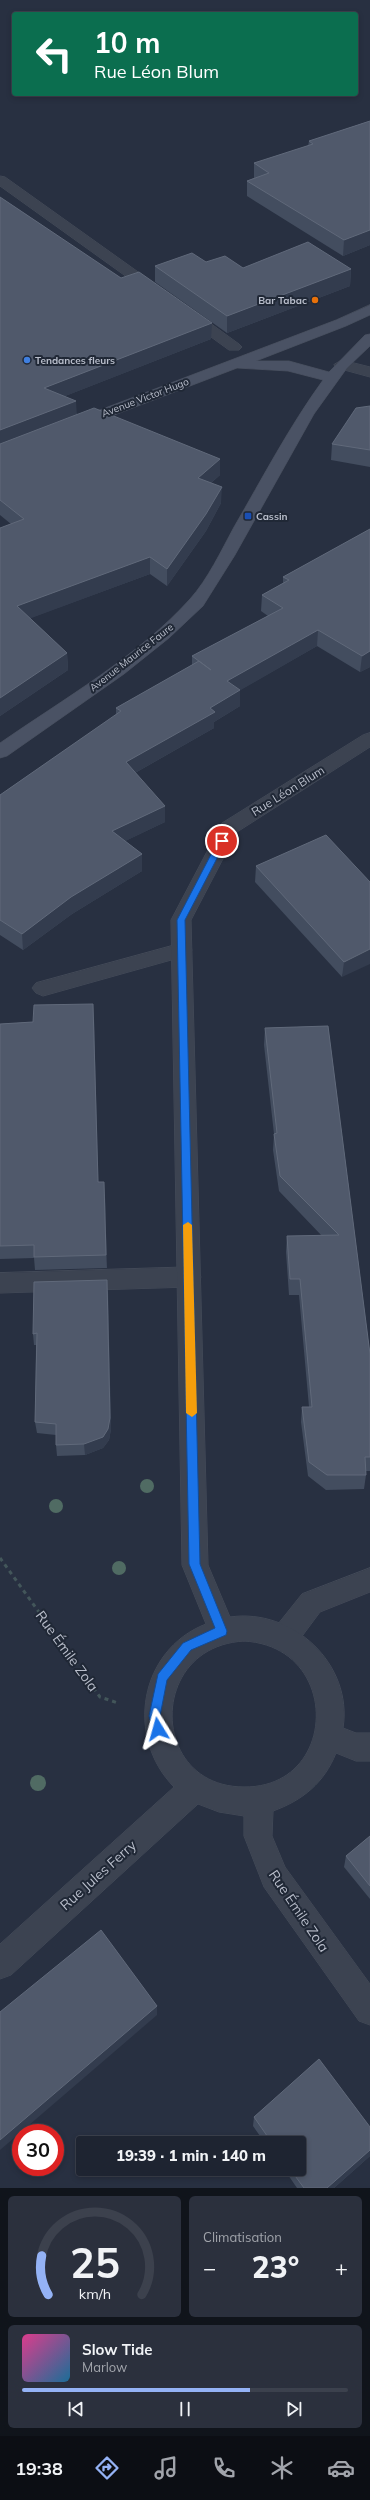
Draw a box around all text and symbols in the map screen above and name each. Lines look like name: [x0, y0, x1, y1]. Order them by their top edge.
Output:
text: 10 m: [94, 25, 160, 60]
icon: left: [28, 28, 80, 80]
text: Rue Léon Blum: [94, 60, 219, 83]
place label: Bar Tabac: [258, 294, 307, 307]
marker: Bar Tabac: [310, 295, 320, 305]
place label: Tendances fleurs: [35, 354, 115, 367]
marker: Tendances fleurs: [22, 355, 32, 365]
street label: Avenue Victor Hugo: [100, 375, 191, 420]
place label: Cassin: [256, 510, 288, 523]
marker: Cassin: [243, 511, 253, 521]
street label: Avenue Maurice Faure: [87, 621, 176, 694]
street label: Rue Léon Blum: [248, 762, 327, 819]
pin: [205, 824, 239, 858]
icon: arrive: [211, 830, 233, 852]
street label: Rue Émile Zola: [32, 1607, 102, 1695]
position arrow: [137, 1708, 179, 1750]
street label: Rue Jules Ferry: [56, 1836, 140, 1914]
street label: Rue Émile Zola: [265, 1866, 333, 1956]
speed limit sign: 30: [12, 2124, 64, 2176]
text: 19:39 · 1 min · 140 m: [116, 2146, 266, 2165]
text: Climatisation: [203, 2229, 282, 2245]
text: 25: [70, 2235, 119, 2287]
text: 23°: [252, 2248, 299, 2286]
text: −: [203, 2254, 216, 2282]
text: +: [335, 2254, 348, 2282]
text: km/h: [78, 2284, 111, 2302]
text: Slow Tide: [82, 2340, 152, 2359]
text: Marlow: [82, 2359, 127, 2375]
icon: previous: [65, 2398, 87, 2420]
icon: pause: [174, 2398, 196, 2420]
icon: next: [283, 2398, 305, 2420]
icon: directions: [93, 2454, 121, 2482]
icon: music: [152, 2454, 180, 2482]
icon: phone: [210, 2454, 238, 2482]
icon: climate: [268, 2454, 296, 2482]
icon: car: [327, 2454, 355, 2482]
text: 19:38: [15, 2457, 63, 2480]

